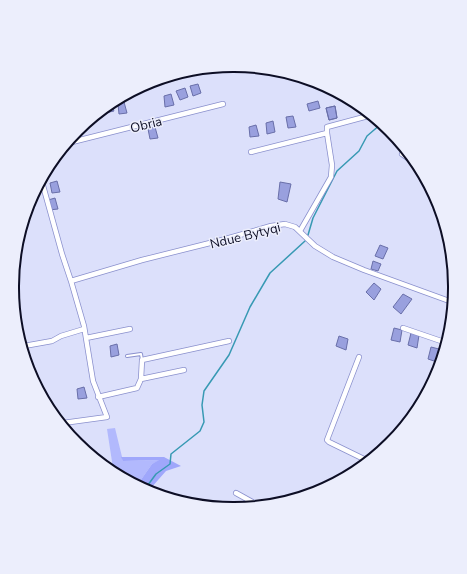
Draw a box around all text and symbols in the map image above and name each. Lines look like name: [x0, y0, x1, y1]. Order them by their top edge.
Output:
street label: Obria: [128, 112, 164, 138]
street label: Ndue Bytyqi: [208, 219, 282, 253]

